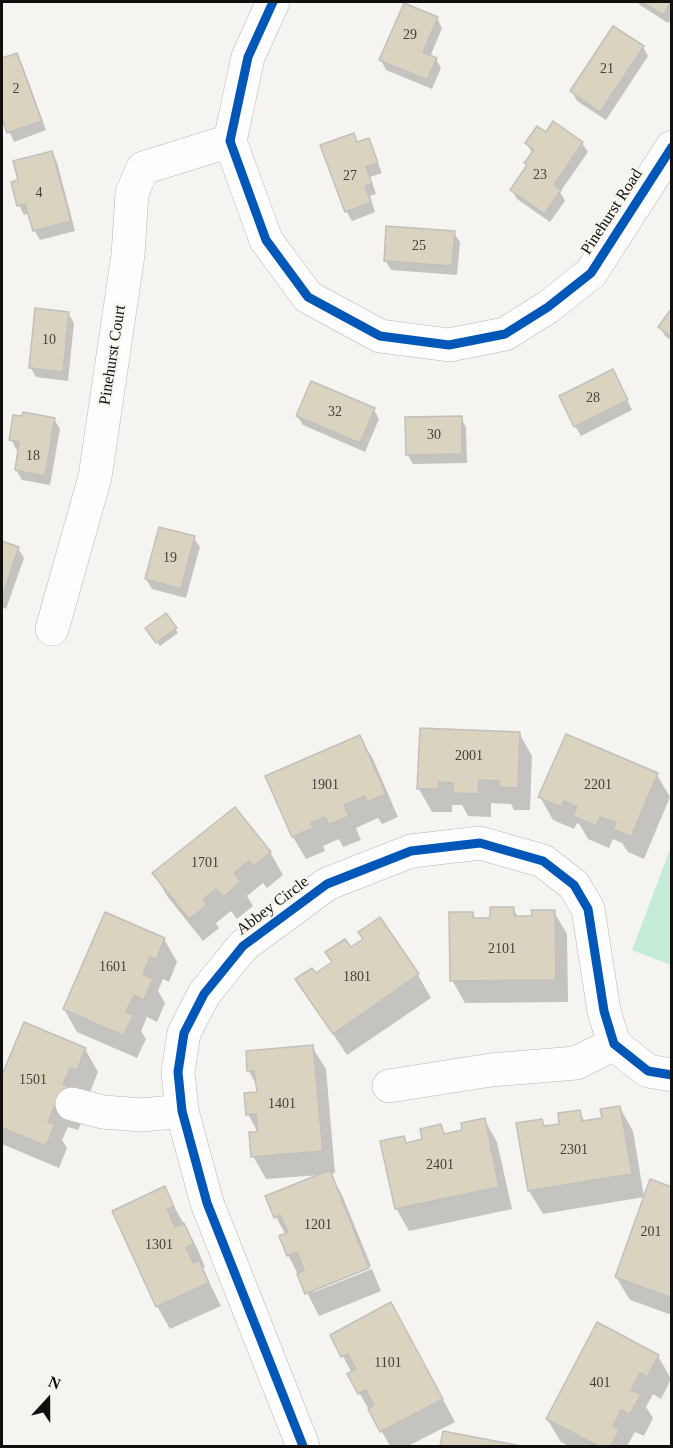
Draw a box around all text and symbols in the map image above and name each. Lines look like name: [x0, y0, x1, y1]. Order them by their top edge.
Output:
house number: 29: [403, 27, 417, 43]
house number: 21: [600, 61, 614, 77]
house number: 2: [12, 81, 20, 97]
street label: Pinehurst Road: [577, 166, 647, 258]
house number: 23: [533, 167, 547, 183]
house number: 27: [343, 168, 357, 184]
house number: 4: [36, 185, 42, 201]
house number: 25: [412, 238, 426, 254]
street label: Pinehurst Court: [96, 304, 130, 406]
house number: 10: [42, 332, 56, 348]
house number: 28: [586, 390, 600, 406]
house number: 32: [328, 404, 342, 420]
house number: 30: [427, 427, 441, 443]
house number: 18: [26, 448, 40, 464]
house number: 19: [163, 550, 177, 566]
house number: 2001: [455, 748, 483, 764]
house number: 1901: [311, 777, 339, 793]
house number: 2201: [584, 777, 612, 793]
house number: 1701: [191, 855, 219, 871]
street label: Abbey Circle: [233, 873, 313, 939]
house number: 2101: [488, 941, 516, 957]
house number: 1601: [99, 959, 127, 975]
house number: 1801: [343, 969, 371, 985]
house number: 1501: [19, 1072, 47, 1088]
house number: 1401: [268, 1096, 296, 1112]
house number: 2301: [560, 1142, 588, 1158]
house number: 2401: [426, 1157, 454, 1173]
house number: 1201: [304, 1217, 332, 1233]
house number: 201: [640, 1224, 662, 1240]
house number: 1301: [145, 1237, 173, 1253]
house number: 1101: [374, 1355, 402, 1371]
north arrow: [18, 1370, 78, 1430]
text: N: [46, 1373, 63, 1393]
house number: 401: [590, 1375, 610, 1391]

